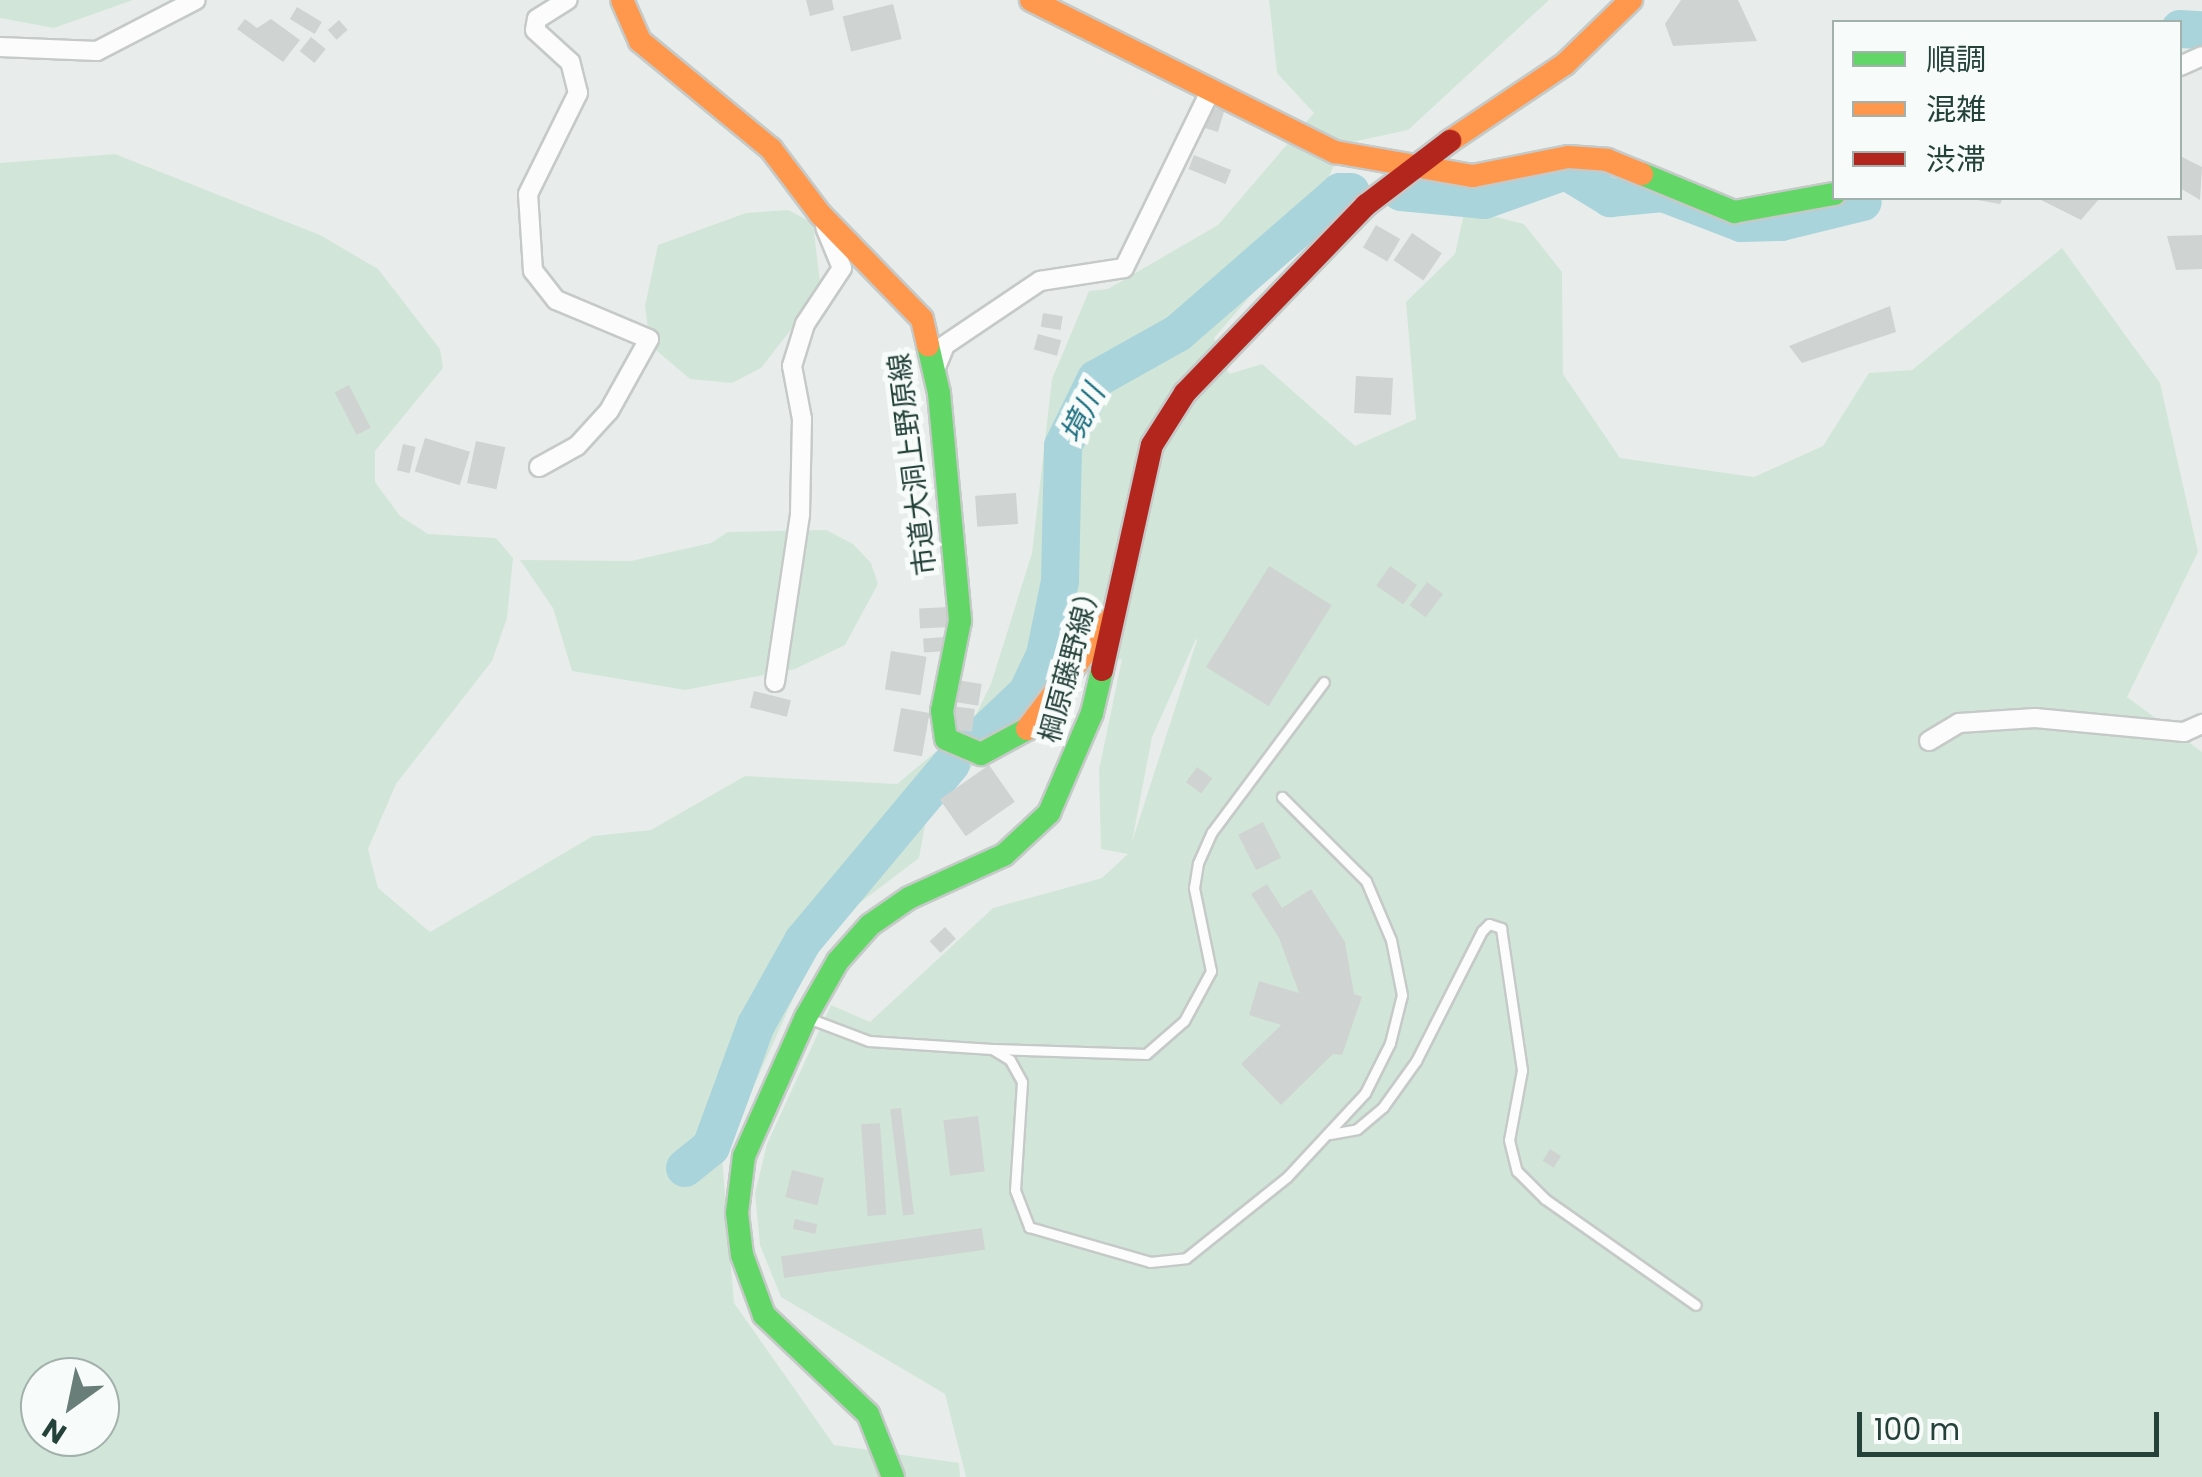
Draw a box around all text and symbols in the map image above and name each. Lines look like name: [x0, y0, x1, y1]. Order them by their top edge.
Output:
legend: [1832, 20, 2182, 200]
text: 順調: [1926, 38, 1986, 81]
text: 混雑: [1926, 88, 1986, 131]
text: 渋滞: [1926, 138, 1986, 181]
street label: 市道大洞上野原線: [883, 351, 943, 577]
water label: 境川: [1053, 379, 1113, 449]
street label: 棡原藤野線）: [1033, 576, 1109, 746]
north arrow: [20, 1357, 120, 1457]
scale bar: [1862, 1392, 2164, 1454]
text: 100 m: [1874, 1408, 1960, 1451]
text: N: [35, 1409, 74, 1453]

